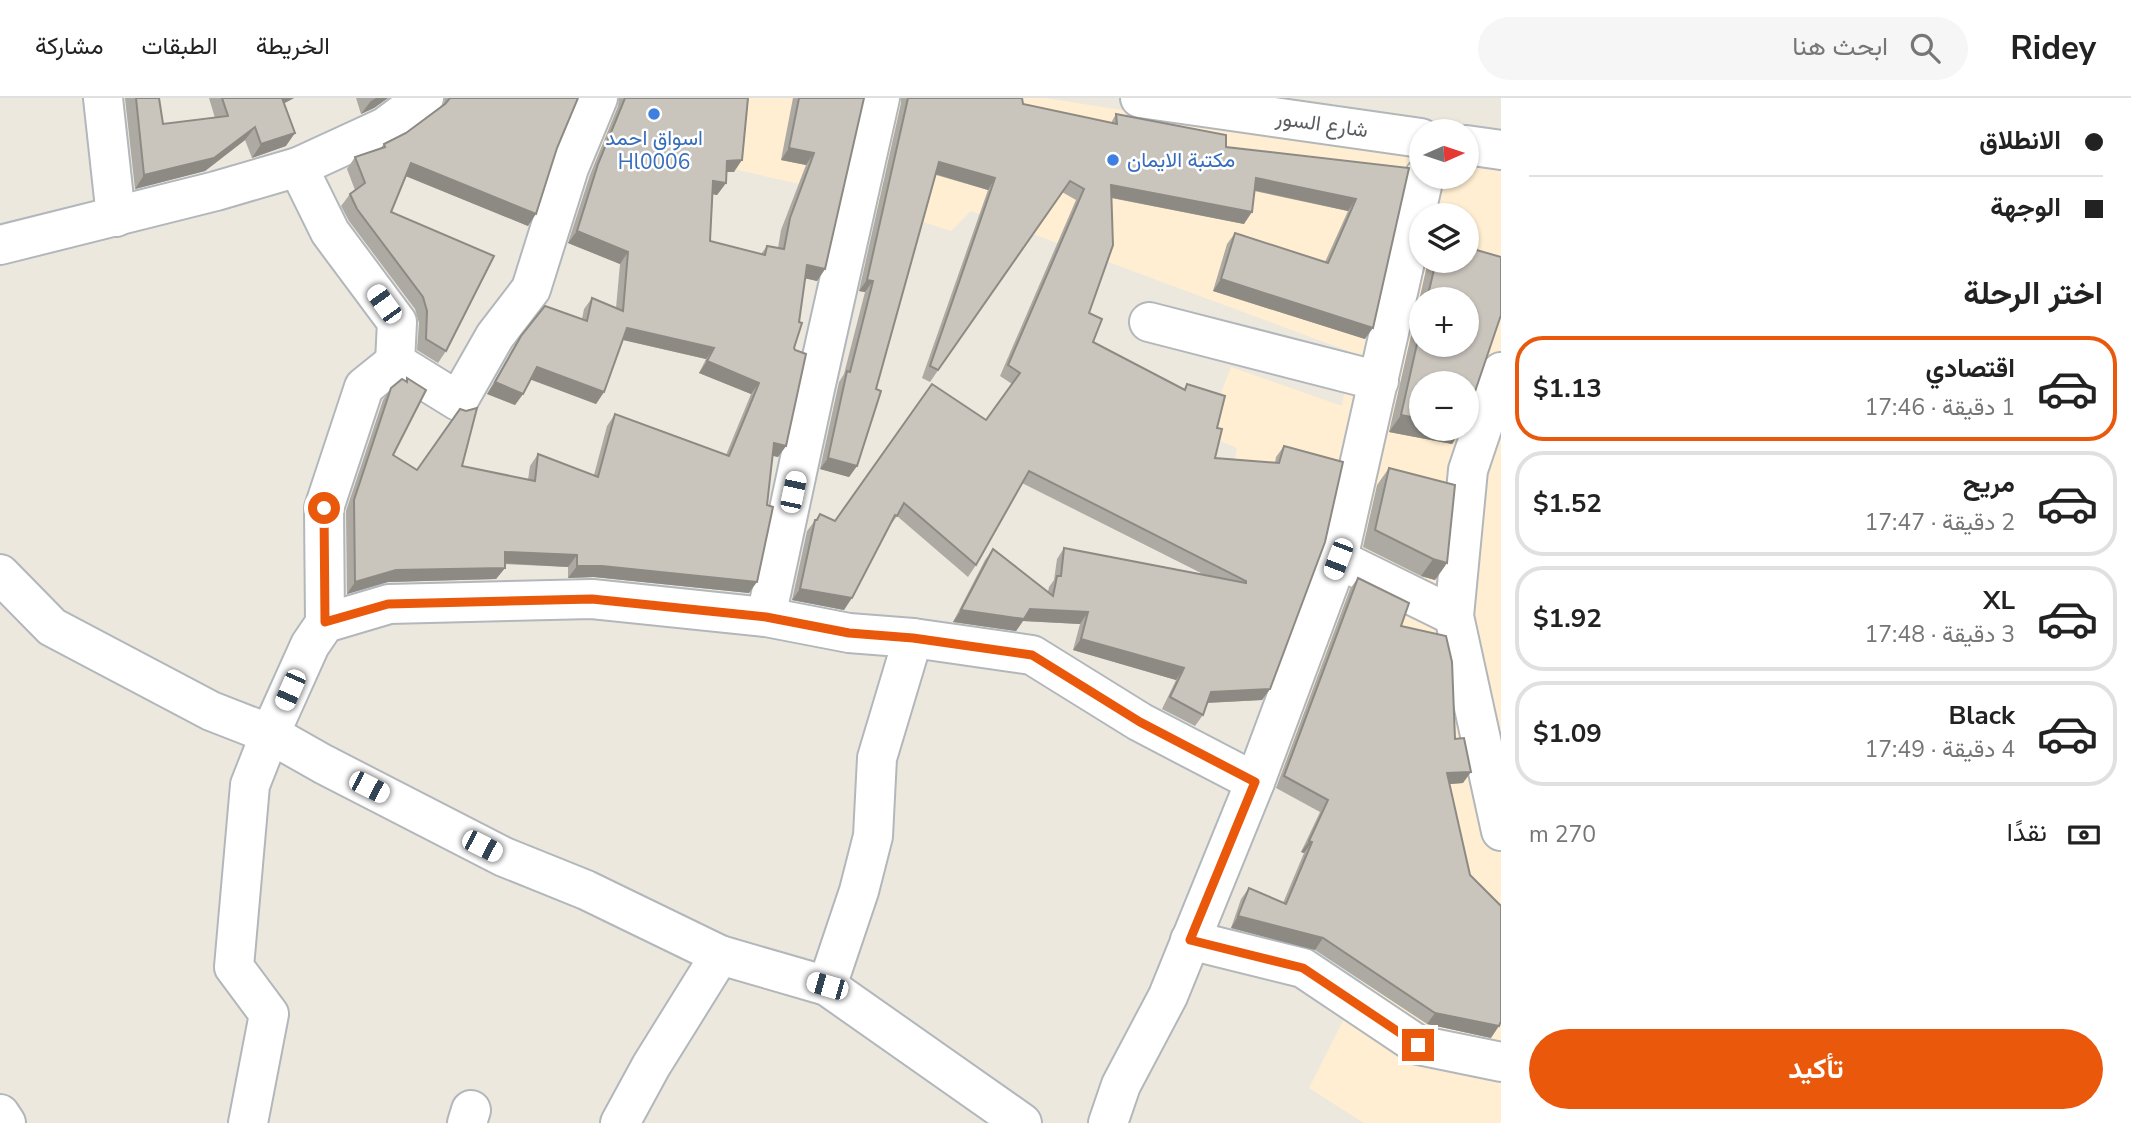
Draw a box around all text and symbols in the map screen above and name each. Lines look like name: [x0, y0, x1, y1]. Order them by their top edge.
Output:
search box: [1478, 17, 1968, 80]
text: Ridey: [2010, 26, 2096, 71]
text: ابحث هنا: [1792, 29, 1888, 64]
icon: search: [1906, 29, 1944, 67]
text: مشاركة: [35, 30, 103, 62]
text: الطبقات: [141, 30, 218, 62]
text: الخريطة: [256, 30, 330, 62]
street label: شارع السور: [1273, 104, 1370, 144]
marker: اسواق احمد Hl0006: [646, 106, 662, 122]
north arrow: [1409, 119, 1479, 189]
map controls: [1409, 119, 1479, 441]
text: الانطلاق: [1979, 123, 2061, 158]
place label: اسواق احمد Hl0006: [605, 124, 703, 176]
place label: مكتبة الايمان: [1127, 146, 1235, 174]
marker: مكتبة الايمان: [1105, 152, 1121, 168]
text: الوجهة: [1990, 190, 2061, 225]
button: layers: [1409, 203, 1479, 273]
text: اختر الرحلة: [1963, 272, 2103, 315]
car: [364, 281, 405, 327]
button: +: [1409, 287, 1479, 357]
text: اقتصادي: [1926, 351, 2015, 386]
icon: car: [2036, 357, 2099, 420]
button: −: [1409, 371, 1479, 441]
text: $1.13: [1533, 371, 1602, 406]
text: 1 دقيقة · 17:46: [1865, 392, 2015, 423]
text: مريح: [1963, 466, 2015, 501]
car: [779, 469, 808, 515]
icon: car: [2036, 472, 2099, 535]
text: $1.52: [1533, 486, 1602, 521]
route start: [308, 492, 340, 524]
text: 2 دقيقة · 17:47: [1865, 507, 2015, 538]
car: [1321, 536, 1356, 582]
text: XL: [1983, 583, 2015, 618]
icon: car: [2036, 587, 2099, 650]
text: $1.92: [1533, 601, 1602, 636]
text: 3 دقيقة · 17:48: [1865, 619, 2015, 650]
car: [272, 667, 309, 713]
text: Black: [1948, 698, 2015, 733]
icon: car: [2036, 702, 2099, 765]
text: $1.09: [1533, 716, 1602, 751]
text: 4 دقيقة · 17:49: [1865, 734, 2015, 765]
car: [346, 768, 393, 806]
text: نقدًا: [2007, 815, 2047, 850]
icon: cash: [2065, 816, 2103, 854]
text: 270 m: [1529, 819, 1596, 850]
car: [459, 827, 506, 865]
car: [804, 970, 851, 1002]
route end: [1402, 1029, 1434, 1061]
button: تأكيد: [1529, 1029, 2103, 1109]

